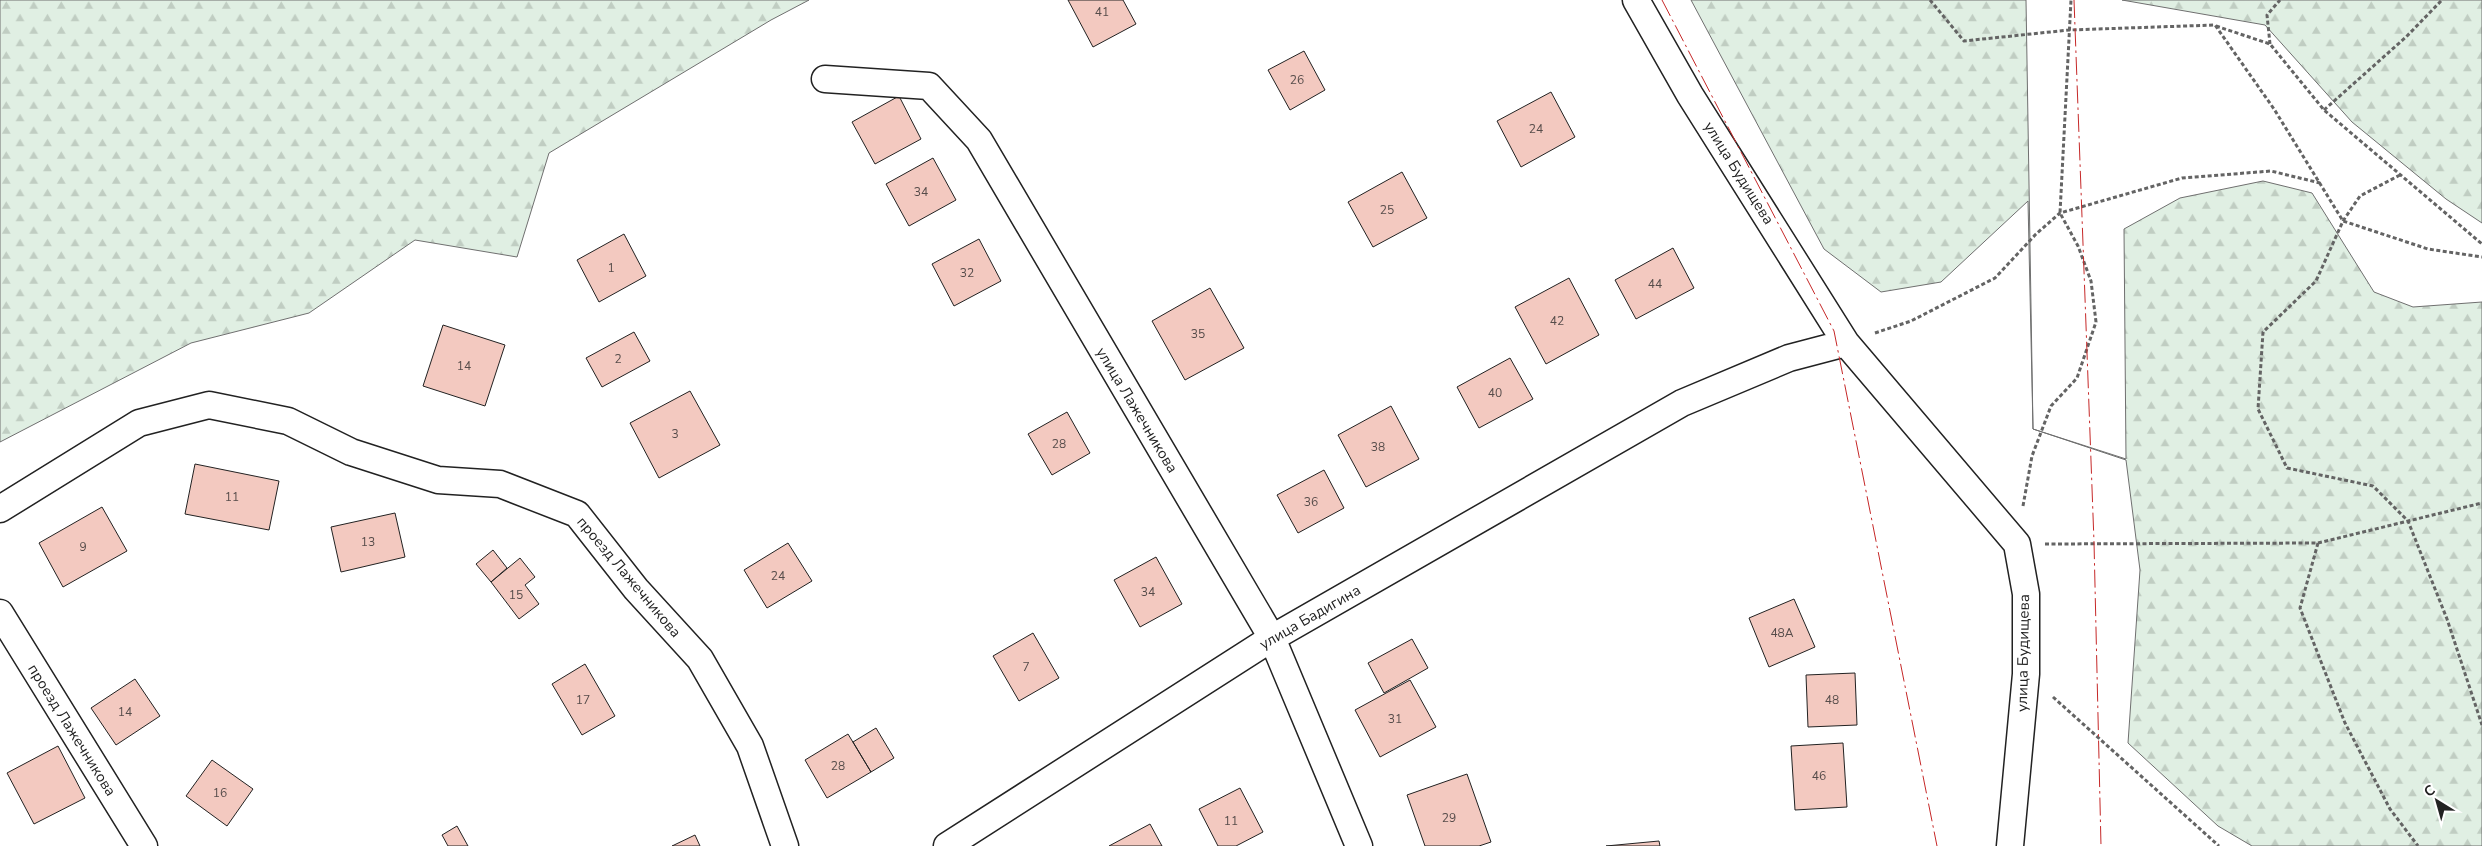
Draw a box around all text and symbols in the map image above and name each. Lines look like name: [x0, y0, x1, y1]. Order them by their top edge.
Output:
house number: 41: [1095, 4, 1109, 20]
house number: 26: [1290, 72, 1304, 88]
street label: улица Будищева: [1699, 118, 1779, 228]
house number: 24: [1529, 121, 1543, 137]
house number: 34: [914, 184, 928, 200]
house number: 25: [1380, 202, 1394, 218]
house number: 1: [607, 260, 615, 276]
house number: 32: [960, 265, 974, 281]
house number: 44: [1648, 276, 1662, 292]
house number: 42: [1550, 313, 1564, 329]
house number: 35: [1191, 326, 1205, 342]
street label: улица Лажечникова: [1092, 343, 1182, 477]
house number: 2: [614, 351, 622, 367]
house number: 14: [457, 358, 471, 374]
house number: 40: [1488, 385, 1502, 401]
house number: 3: [671, 426, 679, 442]
house number: 28: [1052, 436, 1066, 452]
house number: 38: [1371, 439, 1385, 455]
house number: 11: [225, 489, 239, 505]
house number: 36: [1304, 494, 1318, 510]
street label: проезд Лажечникова: [572, 512, 686, 642]
house number: 13: [361, 534, 375, 550]
house number: 9: [79, 539, 87, 555]
house number: 24: [771, 568, 785, 584]
street label: улица Бадигина: [1256, 580, 1364, 654]
house number: 34: [1141, 584, 1155, 600]
house number: 15: [509, 587, 523, 603]
street label: улица Будищева: [2012, 594, 2034, 712]
house number: 48А: [1770, 625, 1794, 641]
house number: 7: [1022, 659, 1030, 675]
street label: проезд Лажечникова: [23, 660, 121, 800]
house number: 17: [576, 692, 590, 708]
house number: 48: [1825, 692, 1839, 708]
house number: 14: [118, 704, 132, 720]
house number: 31: [1388, 711, 1402, 727]
house number: 28: [831, 758, 845, 774]
house number: 46: [1812, 768, 1826, 784]
north arrow: [2412, 776, 2462, 826]
text: С: [2420, 780, 2439, 801]
house number: 16: [213, 785, 227, 801]
house number: 29: [1442, 810, 1456, 826]
house number: 11: [1224, 813, 1238, 829]

